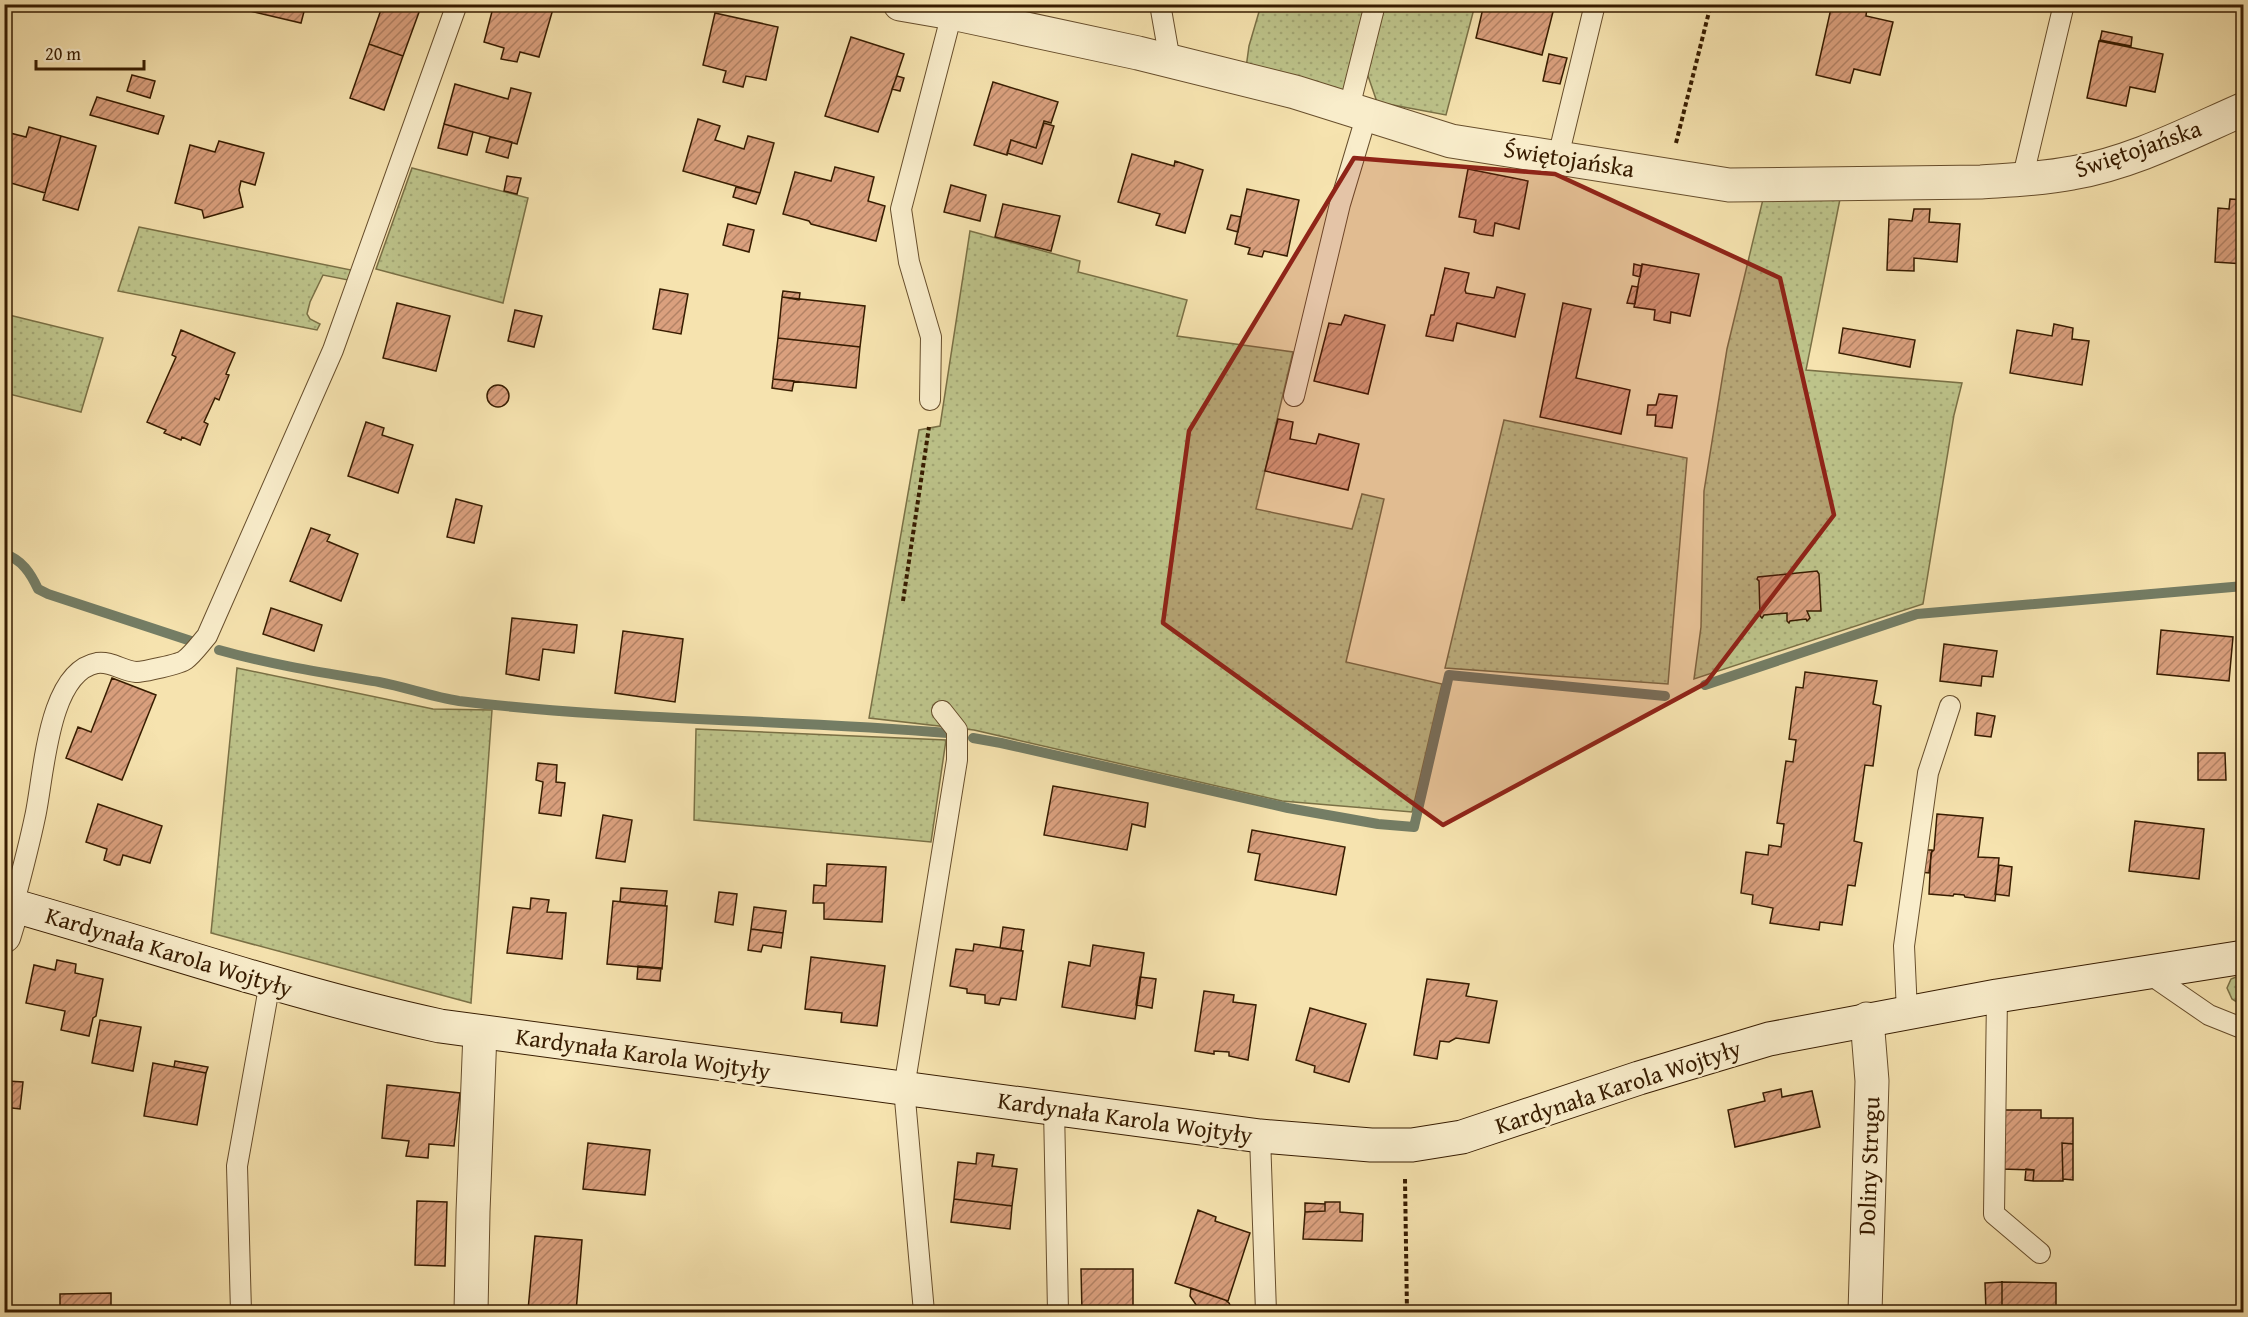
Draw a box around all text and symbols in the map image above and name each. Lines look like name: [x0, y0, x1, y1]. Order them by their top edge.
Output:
scale bar: [36, 33, 144, 71]
text: 20 m: [45, 40, 81, 67]
street label: Świętojańska: [2070, 110, 2206, 187]
street label: Świętojańska: [1501, 131, 1638, 186]
street label: Kardynała Karola Wojtyły: [41, 897, 297, 1006]
street label: Kardynała Karola Wojtyły: [514, 1018, 773, 1089]
street label: Kardynała Karola Wojtyły: [1490, 1030, 1745, 1143]
street label: Kardynała Karola Wojtyły: [996, 1082, 1255, 1153]
street label: Doliny Strugu: [1849, 1096, 1888, 1236]

